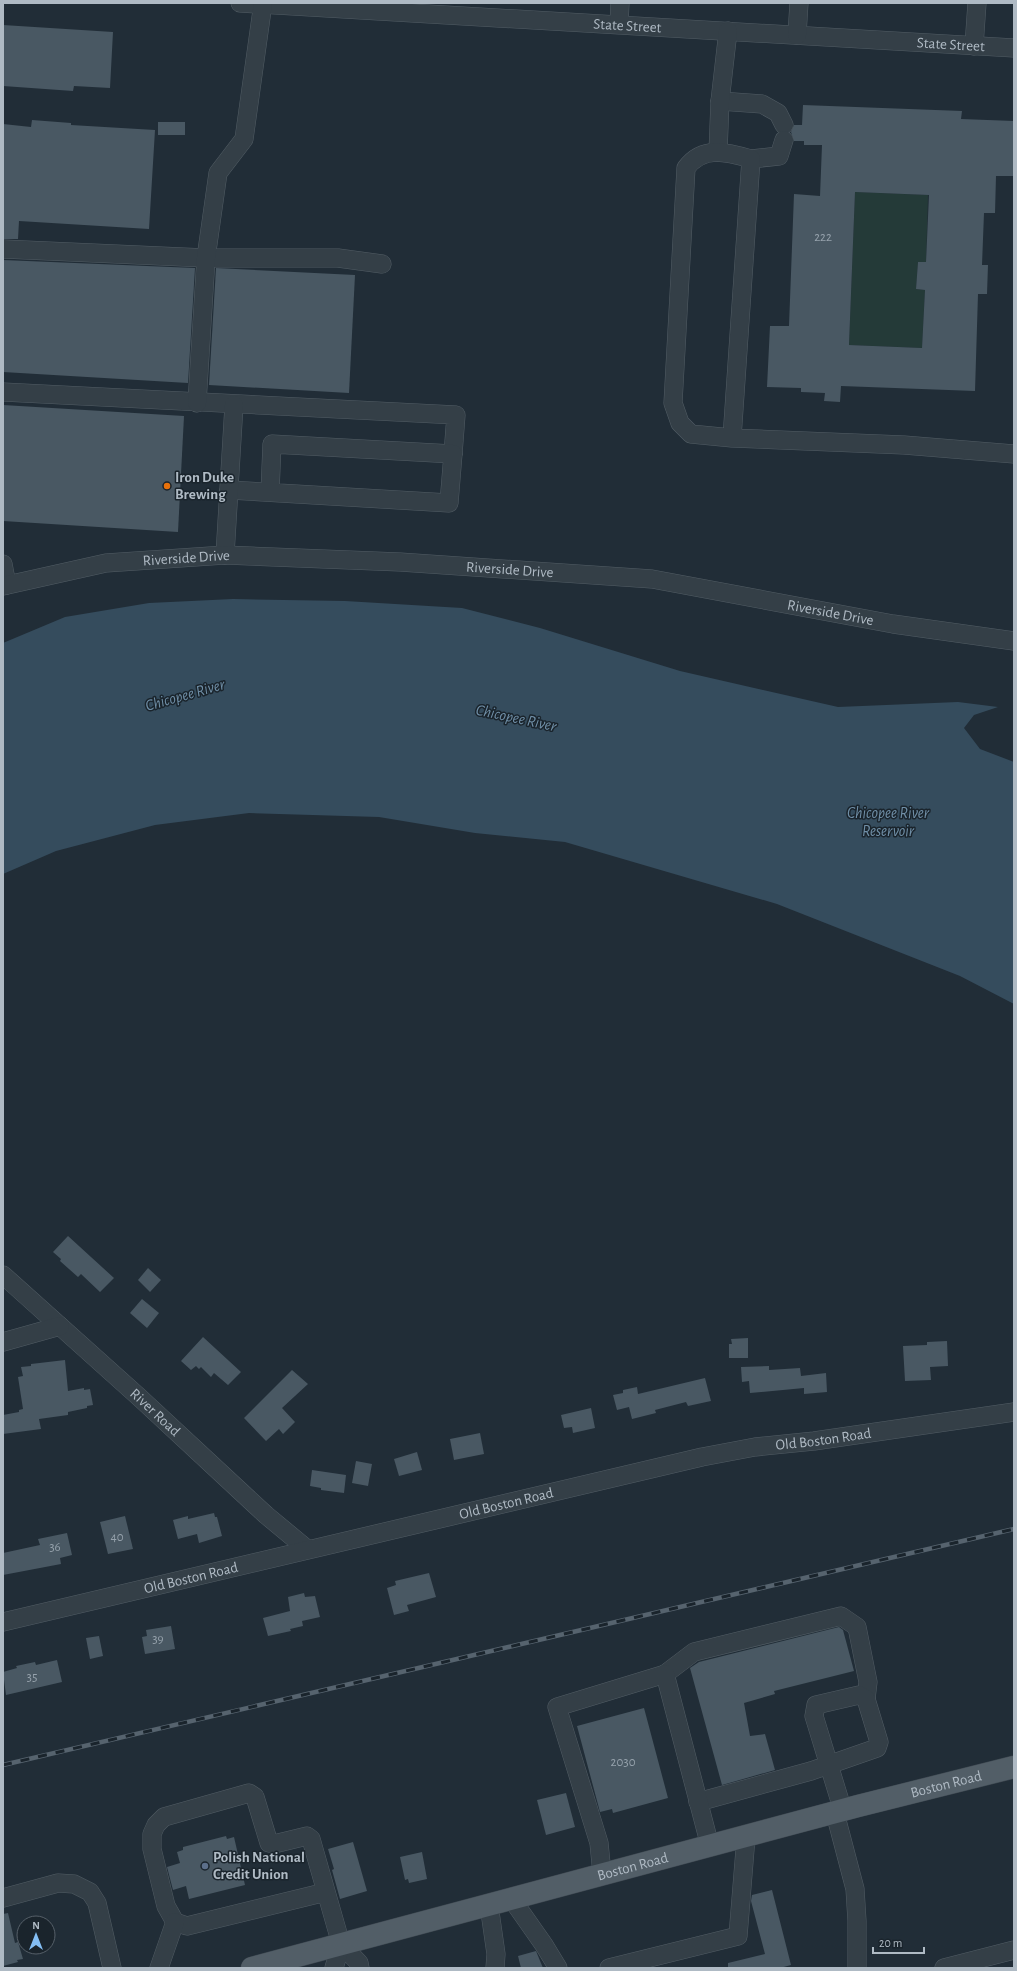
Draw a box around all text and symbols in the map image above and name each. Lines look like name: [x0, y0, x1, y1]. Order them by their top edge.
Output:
street label: State Street: [593, 16, 662, 35]
street label: State Street: [916, 35, 985, 54]
house number: 222: [814, 231, 832, 244]
place label: Iron Duke Brewing: [175, 470, 234, 502]
marker: Iron Duke Brewing: [162, 481, 172, 491]
street label: Riverside Drive: [142, 547, 230, 568]
street label: Riverside Drive: [466, 559, 554, 580]
street label: Riverside Drive: [786, 597, 875, 628]
water label: Chicopee River: [143, 676, 228, 715]
water label: Chicopee River: [474, 702, 558, 735]
water label: Chicopee River Reservoir: [847, 805, 930, 839]
street label: River Road: [127, 1386, 183, 1439]
street label: Old Boston Road: [775, 1425, 872, 1452]
street label: Old Boston Road: [458, 1485, 555, 1522]
house number: 40: [110, 1531, 124, 1544]
house number: 36: [49, 1541, 61, 1554]
street label: Old Boston Road: [142, 1559, 240, 1596]
house number: 39: [152, 1633, 164, 1646]
house number: 35: [27, 1671, 37, 1684]
house number: 2030: [611, 1756, 636, 1769]
street label: Boston Road: [909, 1768, 983, 1800]
place label: Polish National Credit Union: [213, 1850, 305, 1882]
street label: Boston Road: [596, 1850, 670, 1883]
marker: Polish National Credit Union: [200, 1861, 210, 1871]
north arrow: [16, 1915, 56, 1955]
text: N: [32, 1920, 40, 1931]
scale bar: [873, 1929, 924, 1955]
text: 20 m: [879, 1937, 902, 1949]

